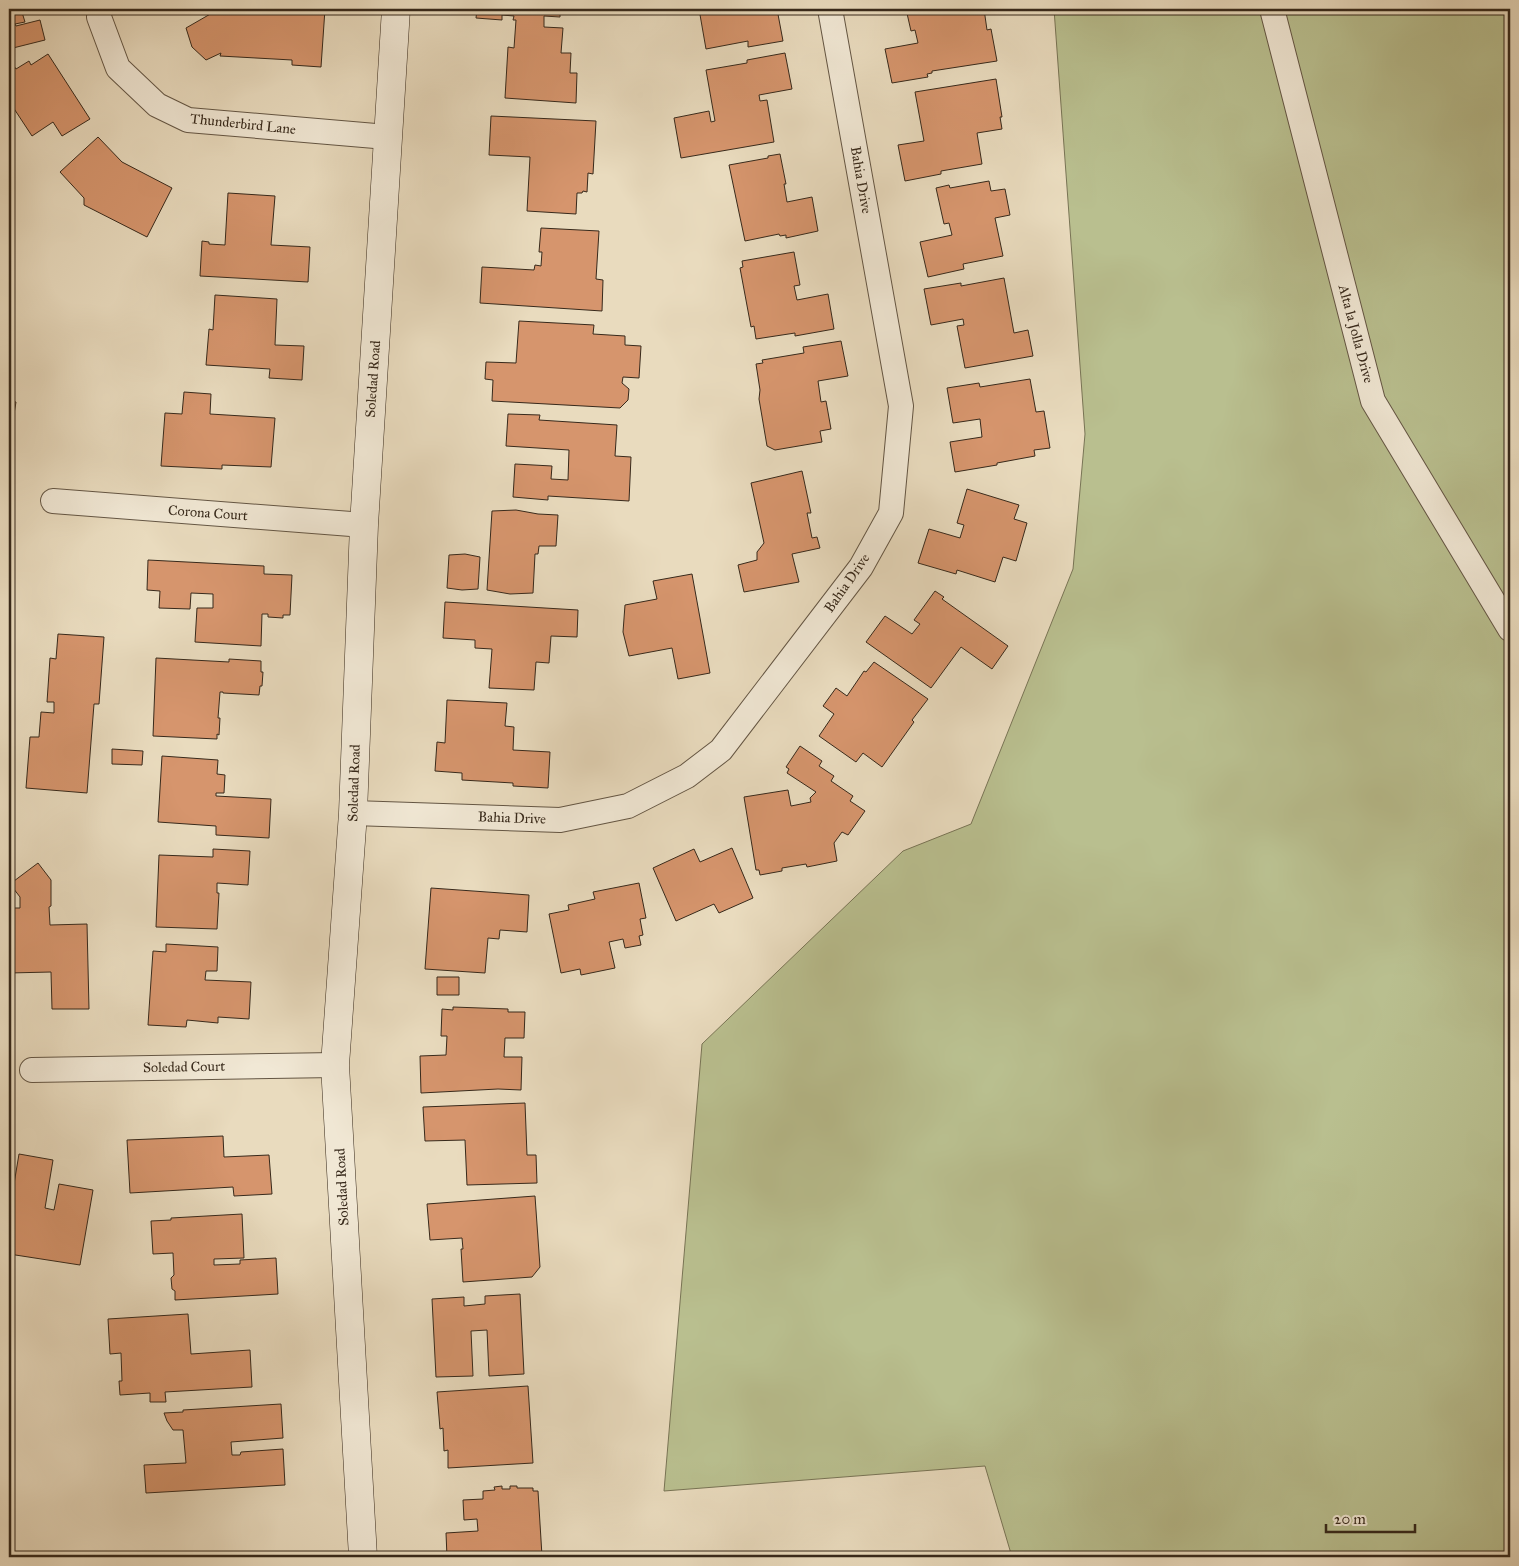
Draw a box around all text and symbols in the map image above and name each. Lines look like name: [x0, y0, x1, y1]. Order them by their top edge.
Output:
street label: Thunderbird Lane: [189, 110, 297, 138]
street label: Bahia Drive: [847, 145, 875, 215]
street label: Alta la Jolla Drive: [1333, 282, 1377, 385]
street label: Soledad Road: [362, 340, 384, 418]
street label: Corona Court: [168, 502, 248, 524]
street label: Bahia Drive: [821, 550, 874, 616]
street label: Soledad Road: [344, 744, 364, 822]
street label: Bahia Drive: [478, 808, 546, 828]
street label: Soledad Court: [143, 1058, 225, 1076]
street label: Soledad Road: [331, 1148, 353, 1226]
scale bar: [1326, 1501, 1415, 1533]
text: 20 m: [1334, 1510, 1366, 1528]

